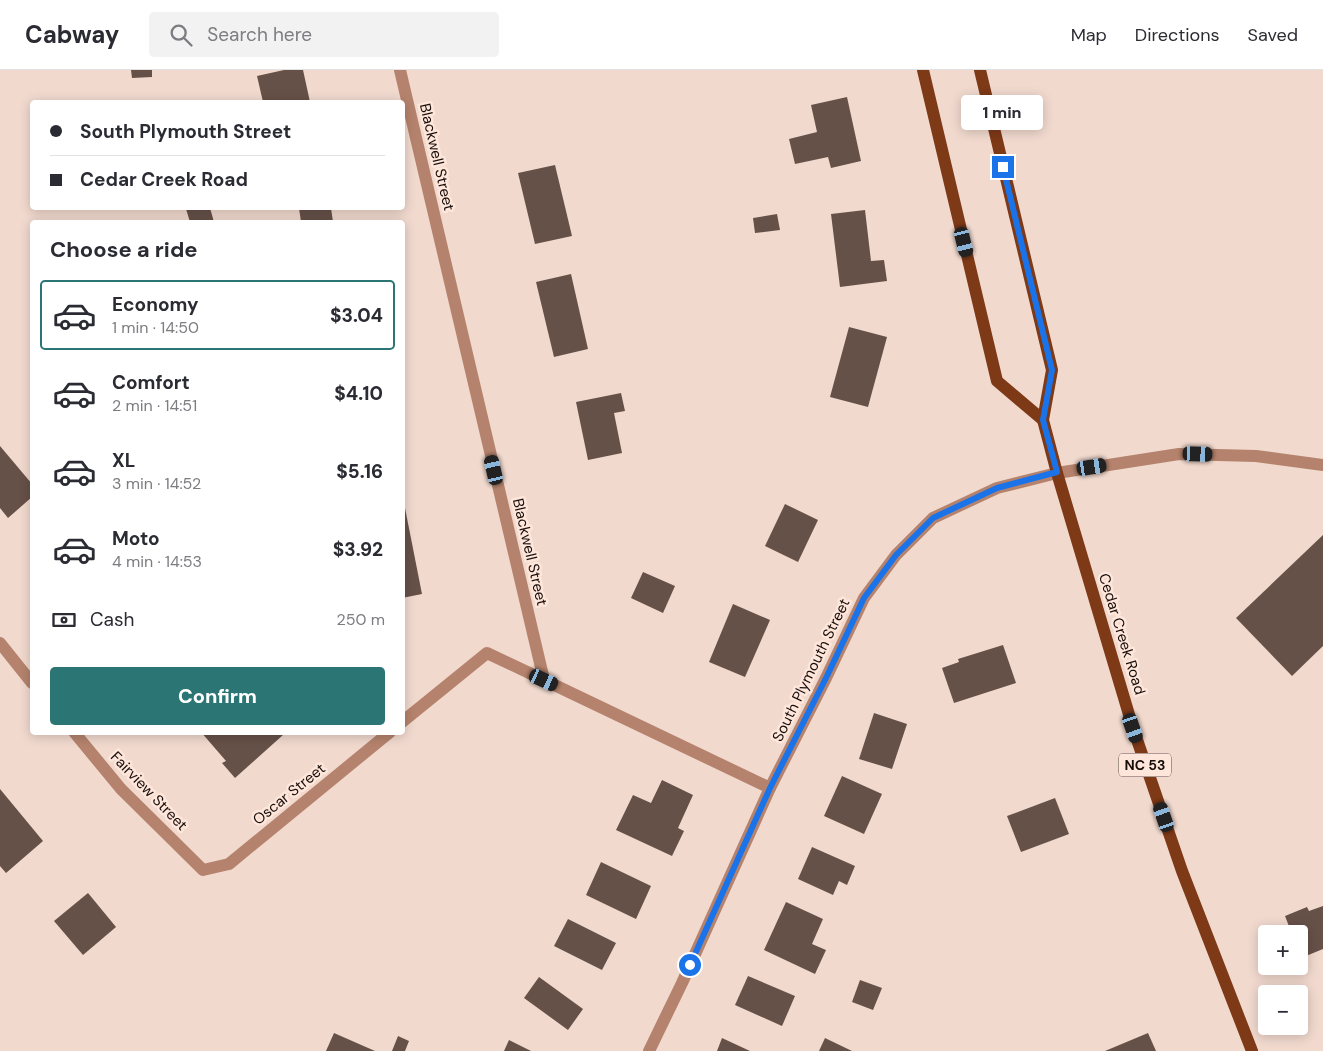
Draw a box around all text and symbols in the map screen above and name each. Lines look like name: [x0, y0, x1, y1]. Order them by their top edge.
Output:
search box: [149, 12, 499, 57]
text: Cabway: [25, 19, 119, 50]
icon: search: [167, 21, 195, 49]
text: Search here: [207, 22, 312, 47]
text: Map: [1071, 23, 1107, 47]
text: Directions: [1135, 23, 1220, 47]
text: Saved: [1248, 23, 1298, 47]
callout: 1 min: [962, 94, 1044, 129]
street label: Blackwell Street: [415, 101, 459, 213]
text: 1 min: [982, 102, 1022, 123]
text: South Plymouth Street: [80, 119, 291, 144]
route end: [992, 156, 1014, 178]
text: Cedar Creek Road: [80, 167, 248, 192]
car: [953, 226, 974, 258]
text: Choose a ride: [50, 235, 198, 264]
text: Economy: [112, 292, 199, 317]
icon: car: [52, 293, 97, 338]
text: $3.04: [330, 303, 383, 328]
text: 1 min · 14:50: [112, 317, 199, 338]
text: Comfort: [112, 370, 190, 395]
icon: car: [52, 371, 97, 416]
text: $4.10: [334, 381, 383, 406]
text: 2 min · 14:51: [112, 395, 197, 416]
car: [1182, 446, 1213, 462]
text: XL: [112, 448, 135, 473]
icon: car: [52, 449, 97, 494]
car: [483, 454, 504, 486]
car: [1076, 457, 1107, 477]
text: $5.16: [336, 459, 383, 484]
text: 3 min · 14:52: [112, 473, 201, 494]
street label: Blackwell Street: [508, 496, 552, 608]
text: Moto: [112, 526, 160, 551]
icon: car: [52, 527, 97, 572]
text: $3.92: [333, 537, 383, 562]
text: 4 min · 14:53: [112, 551, 202, 572]
street label: Cedar Creek Road: [1094, 571, 1150, 697]
street label: South Plymouth Street: [768, 595, 854, 745]
icon: cash: [50, 606, 78, 634]
text: Cash: [90, 607, 134, 632]
text: 250 m: [337, 609, 385, 630]
button: Confirm: [50, 667, 385, 725]
car: [527, 667, 560, 693]
car: [1121, 711, 1144, 745]
street label: Fairview Street: [106, 747, 192, 835]
road number: NC 53: [1119, 754, 1171, 776]
street label: Oscar Street: [249, 758, 330, 829]
car: [1152, 800, 1175, 834]
map controls: [1258, 925, 1308, 1035]
button: +: [1258, 925, 1308, 975]
route start: [679, 954, 701, 976]
button: −: [1258, 985, 1308, 1035]

